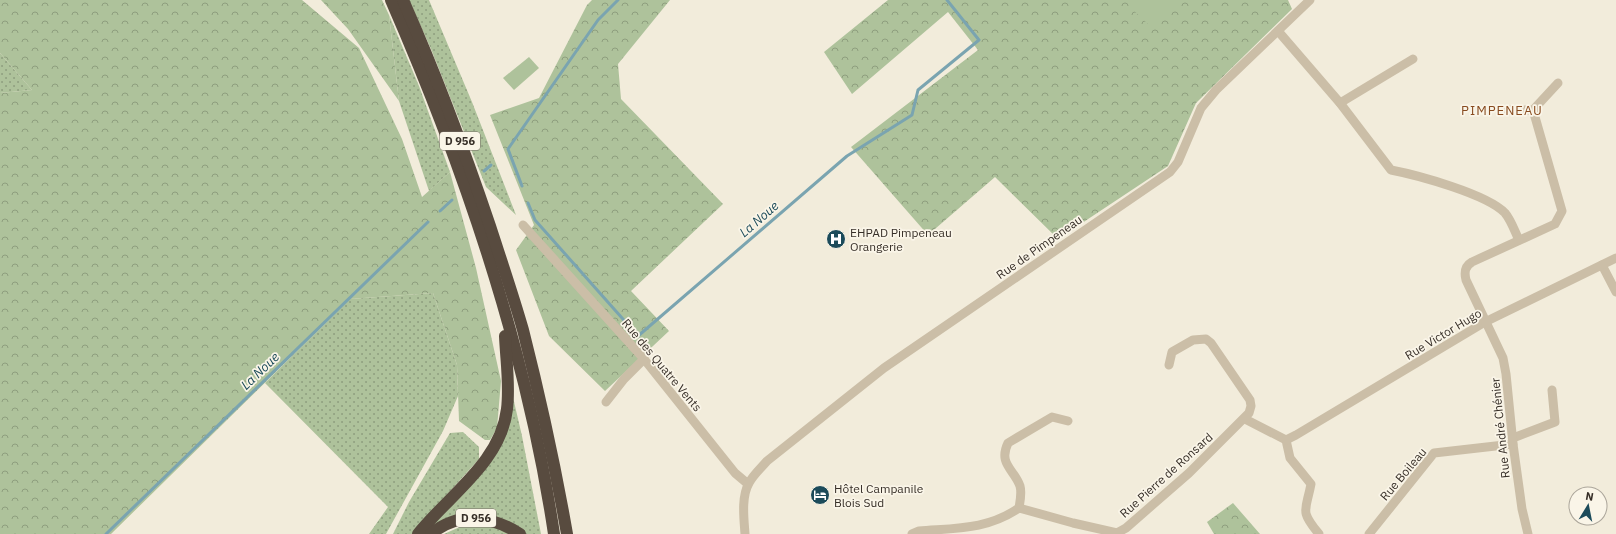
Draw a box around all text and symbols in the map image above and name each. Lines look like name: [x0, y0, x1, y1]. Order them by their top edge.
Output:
district label: PIMPENEAU: [1461, 102, 1543, 119]
road number: D 956: [440, 132, 480, 150]
water label: La Noue: [736, 197, 782, 241]
street label: Rue de Pimpeneau: [993, 212, 1085, 282]
place label: EHPAD Pimpeneau Orangerie: [850, 225, 952, 254]
hospital icon: EHPAD Pimpeneau Orangerie: [825, 228, 847, 250]
street label: Rue Victor Hugo: [1402, 305, 1484, 363]
street label: Rue des Quatre Vents: [619, 316, 705, 414]
water label: La Noue: [237, 348, 283, 393]
street label: Rue André Chénier: [1487, 377, 1513, 479]
street label: Rue Pierre de Ronsard: [1116, 429, 1216, 521]
street label: Rue Boileau: [1377, 444, 1429, 504]
place label: Hôtel Campanile Blois Sud: [834, 481, 924, 510]
hotel icon: Hôtel Campanile Blois Sud: [809, 484, 831, 506]
north arrow: [1568, 486, 1608, 526]
text: N: [1585, 489, 1595, 504]
road number: D 956: [456, 509, 496, 527]

